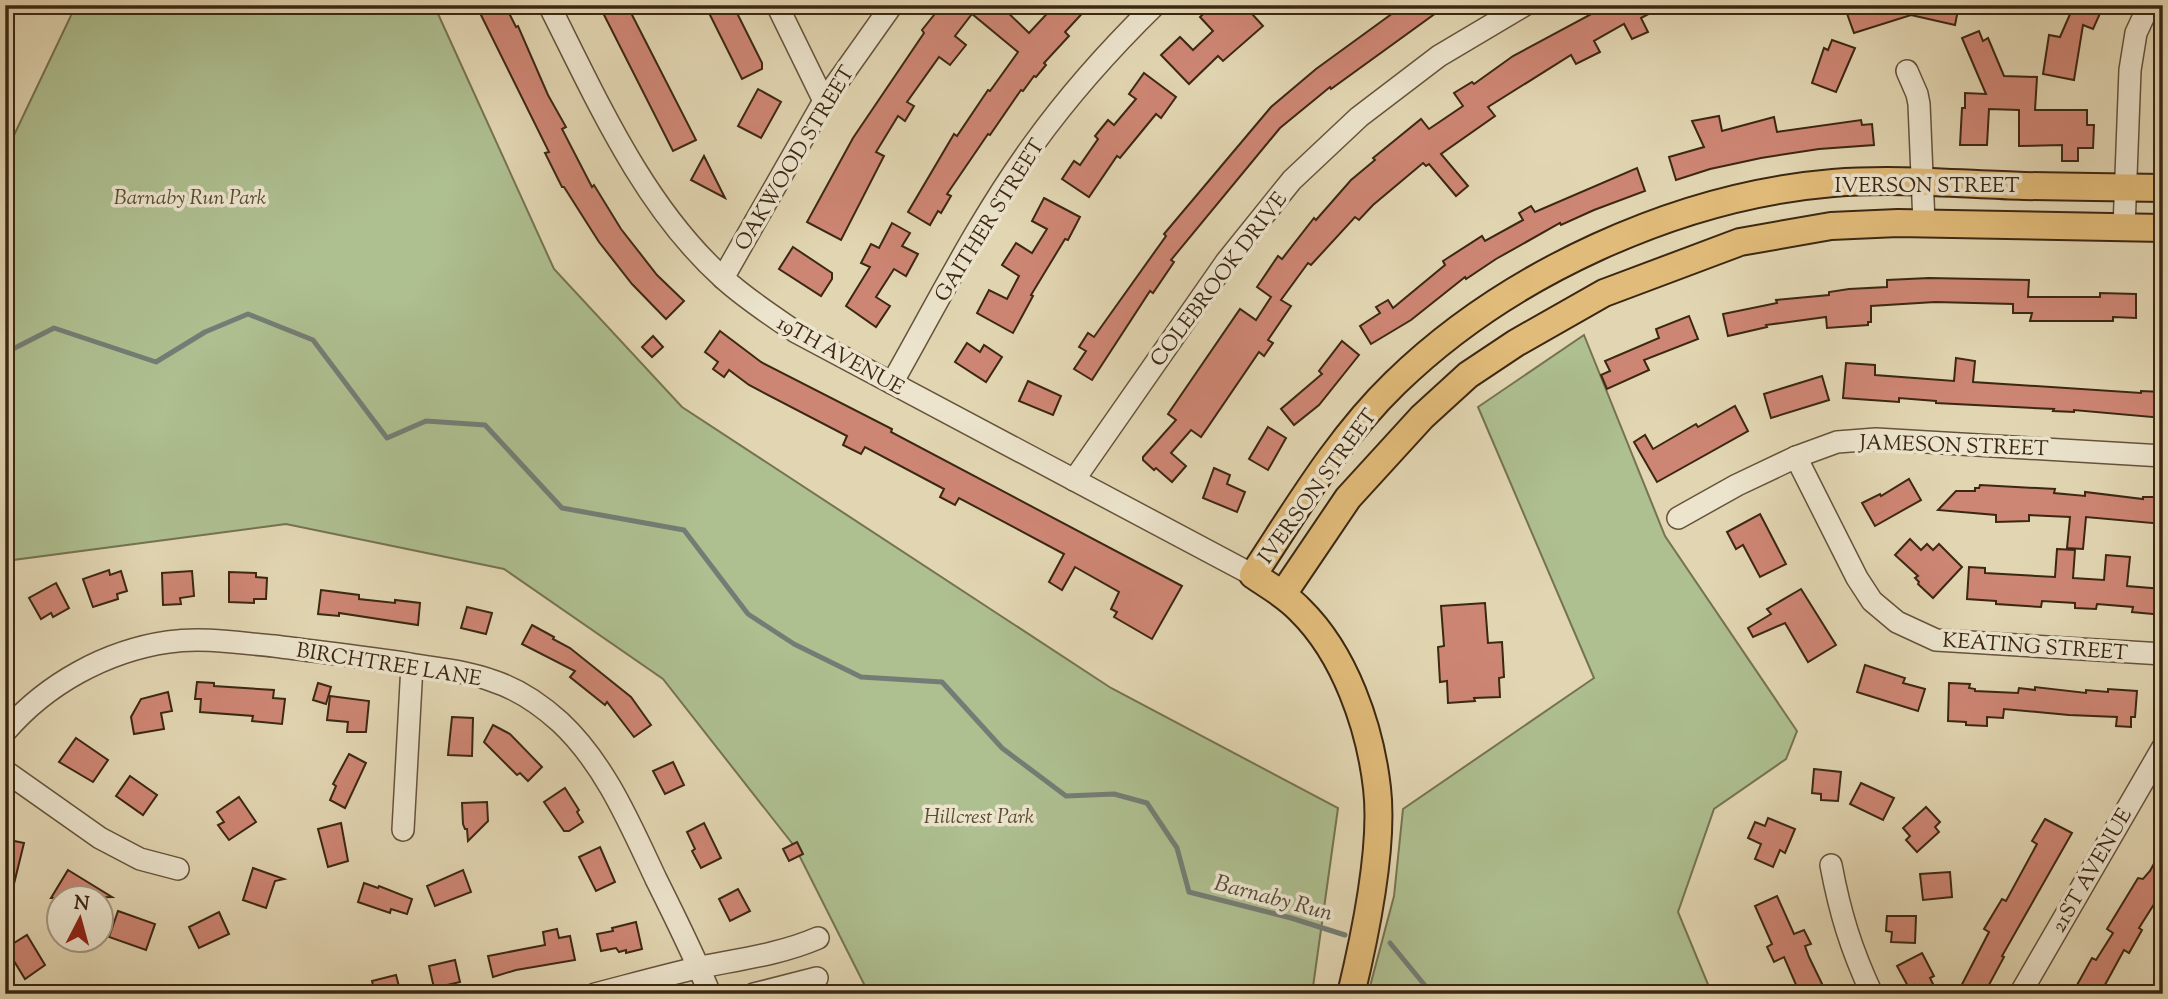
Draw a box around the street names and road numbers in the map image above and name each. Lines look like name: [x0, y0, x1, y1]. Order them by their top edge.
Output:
street label: OAKWOOD STREET: [729, 61, 863, 257]
street label: GAITHER STREET: [928, 134, 1053, 308]
street label: IVERSON STREET: [1834, 172, 2020, 202]
street label: COLEBROOK DRIVE: [1144, 186, 1295, 374]
street label: 19TH AVENUE: [771, 309, 909, 404]
street label: IVERSON STREET: [1252, 403, 1385, 571]
street label: JAMESON STREET: [1858, 429, 2049, 465]
street label: KEATING STREET: [1941, 627, 2129, 669]
street label: BIRCHTREE LANE: [294, 637, 484, 695]
street label: 21ST AVENUE: [2045, 803, 2141, 939]

